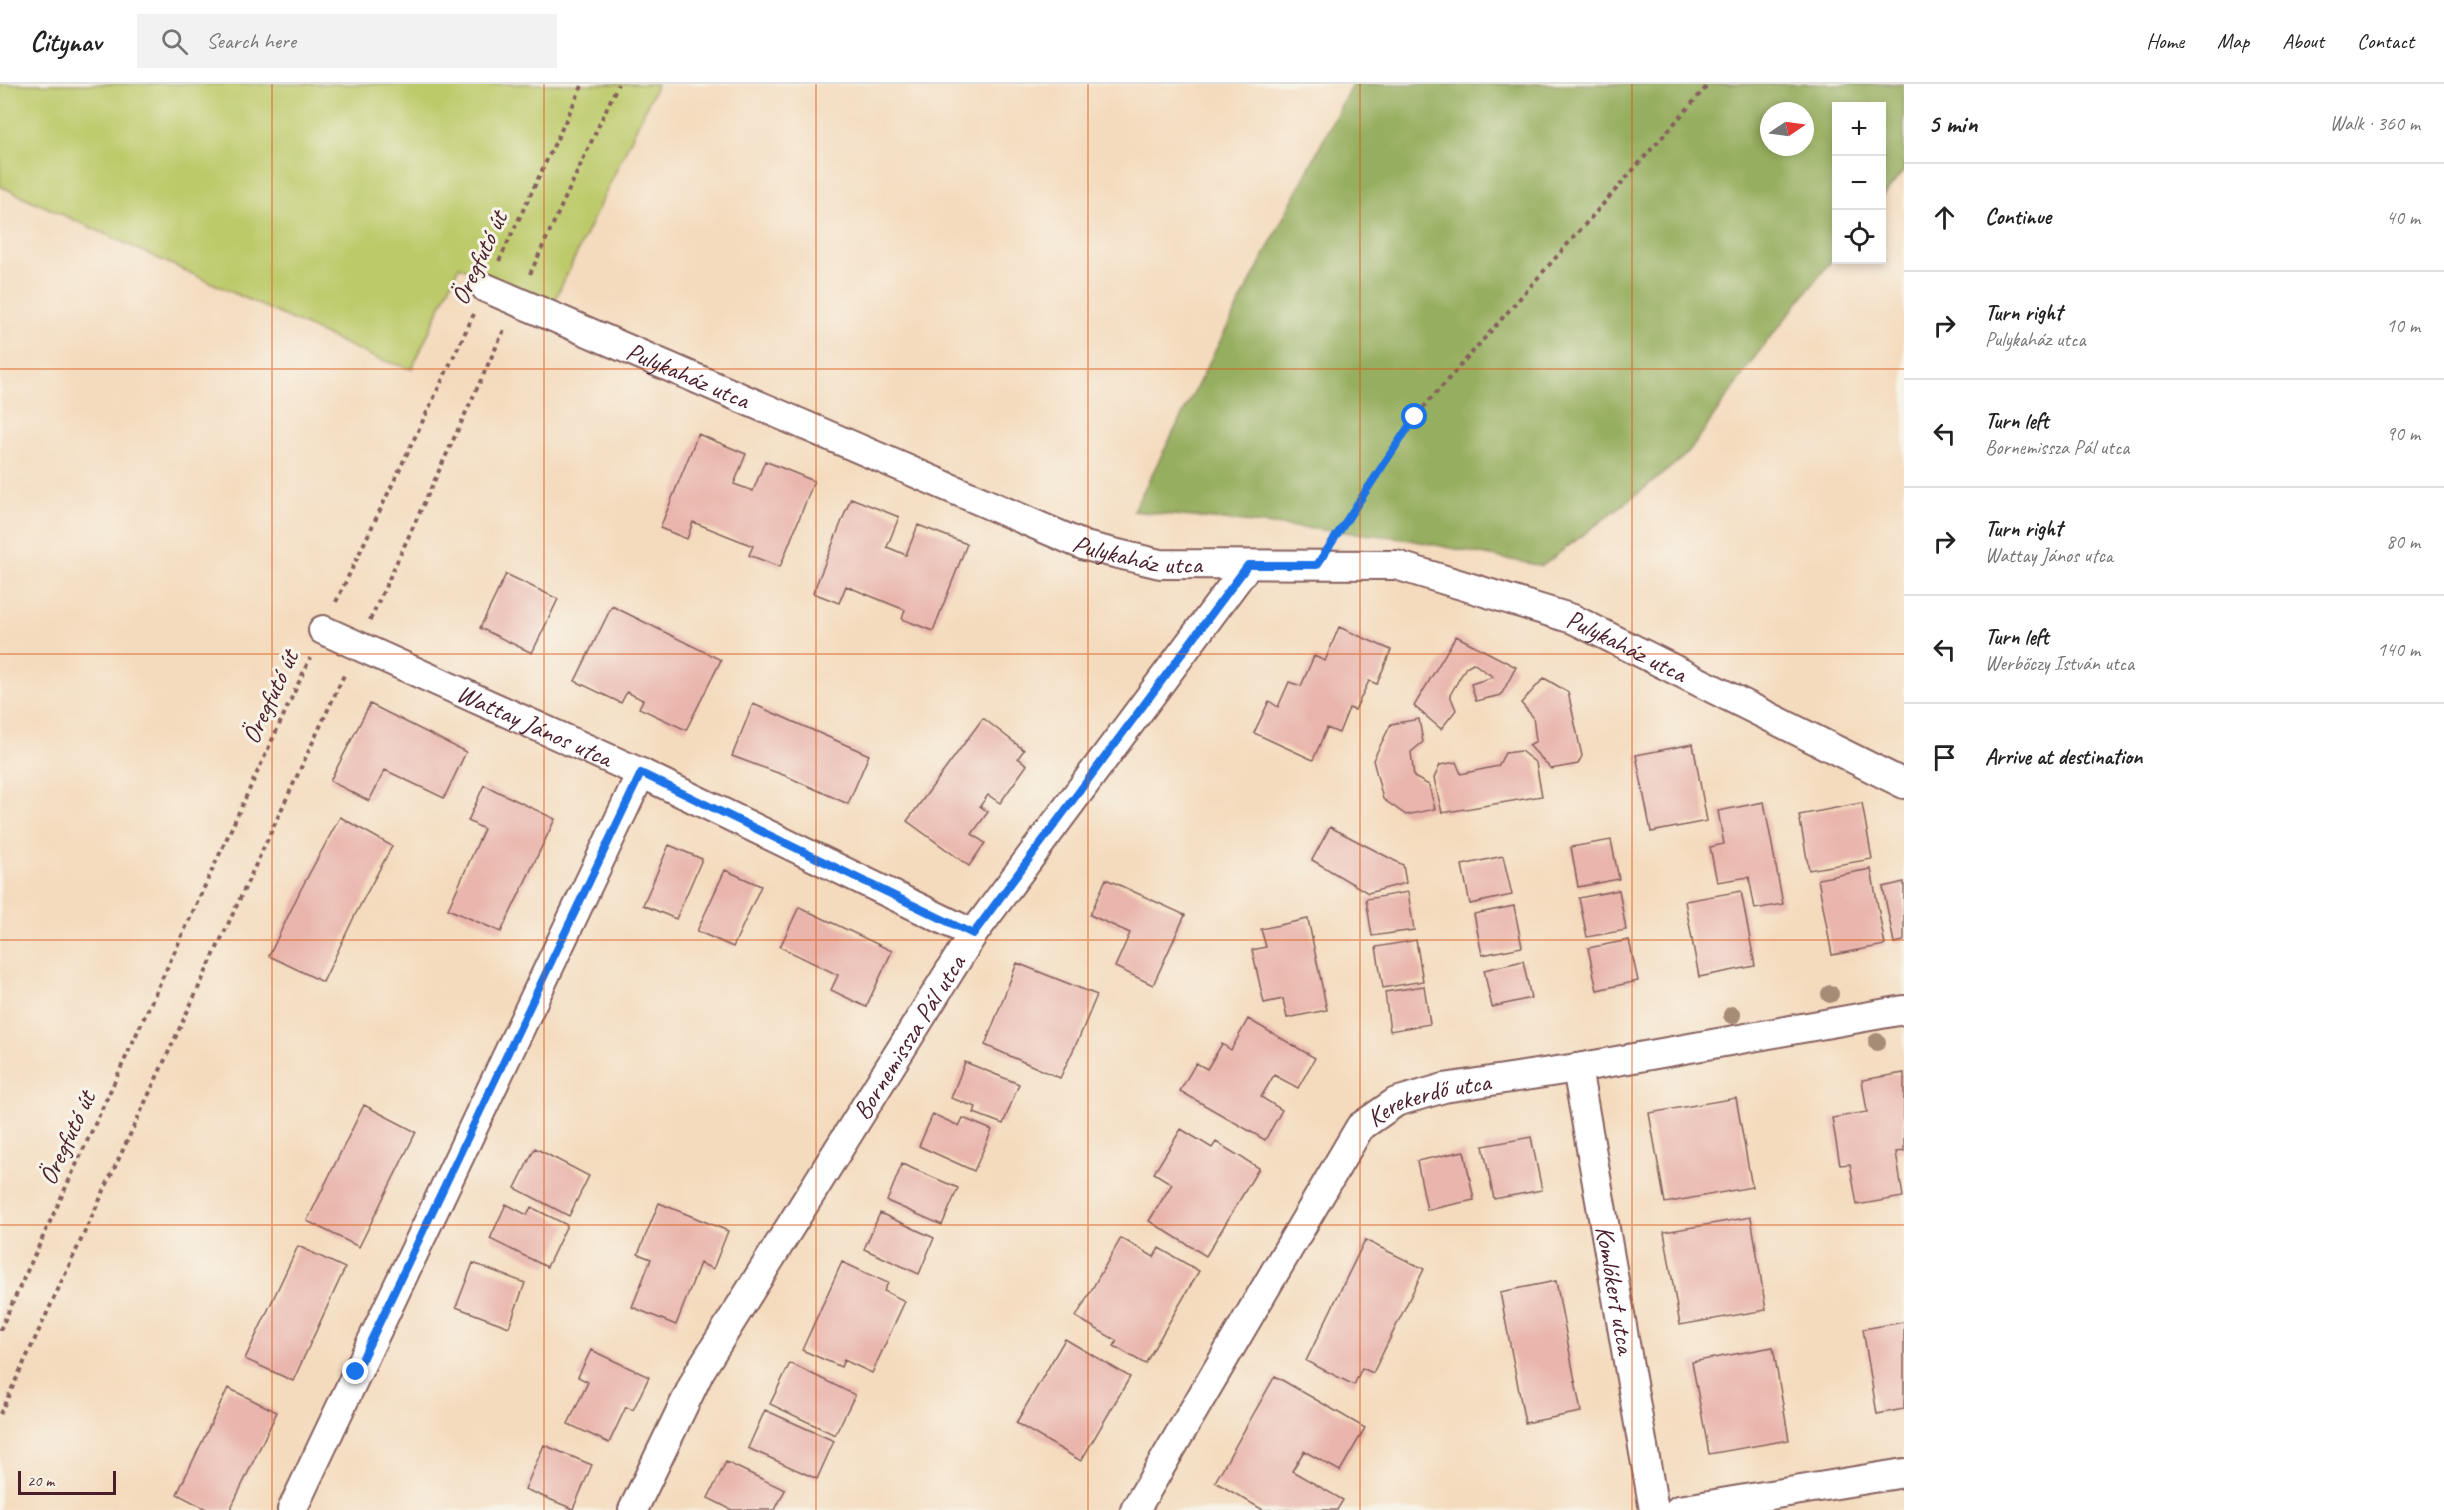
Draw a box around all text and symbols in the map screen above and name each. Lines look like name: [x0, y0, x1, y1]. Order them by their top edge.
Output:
search box: [137, 14, 557, 68]
text: Citynav: [30, 24, 101, 59]
icon: search: [158, 25, 191, 58]
text: Search here: [206, 27, 296, 55]
text: Home: [2146, 28, 2184, 54]
text: Map: [2217, 28, 2249, 54]
text: About: [2282, 28, 2324, 54]
text: Contact: [2357, 28, 2414, 54]
north arrow: [1760, 102, 1814, 156]
map controls: [1832, 102, 1886, 264]
button: +: [1832, 102, 1886, 156]
text: 5 min: [1928, 107, 1977, 140]
text: Walk · 360 m: [2330, 111, 2420, 136]
button: −: [1832, 156, 1886, 210]
icon: ahead: [1928, 201, 1961, 234]
text: Continue: [1985, 203, 2051, 231]
street label: Öregfutó út: [443, 204, 516, 310]
text: 40 m: [2386, 205, 2420, 230]
button: locate: [1832, 210, 1886, 264]
text: Turn right: [1985, 299, 2062, 327]
icon: right: [1928, 309, 1961, 342]
text: 10 m: [2386, 313, 2420, 338]
text: Pulykaház utca: [1985, 327, 2085, 352]
street label: Pulykaház utca: [621, 334, 756, 417]
route start: [1401, 403, 1427, 429]
text: Turn left: [1985, 407, 2049, 435]
icon: left: [1928, 417, 1961, 450]
text: 90 m: [2386, 421, 2420, 446]
text: Bornemissza Pál utca: [1985, 435, 2129, 460]
text: Turn right: [1985, 515, 2062, 543]
icon: right: [1928, 525, 1961, 558]
street label: Pulykaház utca: [1068, 526, 1204, 581]
text: 80 m: [2386, 529, 2420, 554]
text: Wattay János utca: [1985, 543, 2113, 568]
street label: Pulykaház utca: [1563, 602, 1694, 690]
text: Turn left: [1985, 623, 2049, 651]
icon: left: [1928, 633, 1961, 666]
text: 140 m: [2377, 637, 2420, 662]
street label: Öregfutó út: [234, 643, 307, 749]
text: Werbőczy István utca: [1985, 651, 2134, 676]
street label: Wattay János utca: [452, 676, 619, 775]
icon: arrive: [1928, 741, 1961, 774]
text: Arrive at destination: [1985, 743, 2142, 771]
street label: Bornemissza Pál utca: [845, 947, 973, 1126]
street label: Kerekerdő utca: [1360, 1065, 1494, 1134]
street label: Öregfutó út: [31, 1084, 104, 1190]
street label: Komlókert utca: [1588, 1223, 1643, 1359]
route end: [342, 1358, 368, 1384]
scale bar: [18, 1468, 116, 1496]
text: 20 m: [27, 1471, 54, 1491]

